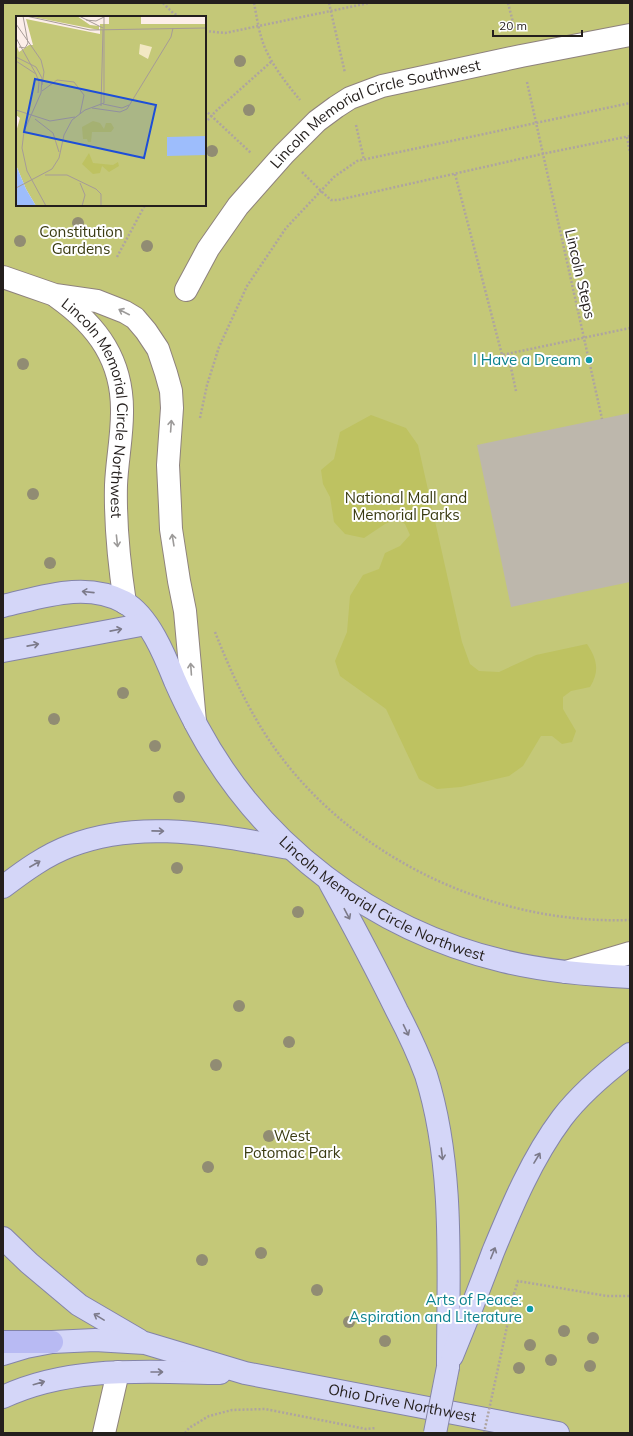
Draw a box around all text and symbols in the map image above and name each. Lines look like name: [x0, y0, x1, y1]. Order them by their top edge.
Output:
scale bar: [493, 12, 582, 38]
inset map: [16, 16, 206, 206]
text: 20 m: [499, 18, 527, 33]
street label: Lincoln Memorial Circle Southwest: [266, 55, 482, 172]
park label: Constitution Gardens: [39, 222, 123, 258]
street label: Lincoln Steps: [561, 227, 600, 321]
street label: Lincoln Memorial Circle Northwest: [58, 294, 132, 518]
one-way arrow: [118, 308, 130, 315]
place label: I Have a Dream: [473, 350, 581, 369]
marker: I Have a Dream: [584, 355, 594, 365]
one-way arrow: [168, 420, 175, 433]
park label: National Mall and Memorial Parks: [345, 488, 467, 524]
one-way arrow: [113, 534, 121, 547]
one-way arrow: [169, 534, 177, 547]
one-way arrow: [82, 588, 95, 596]
one-way arrow: [109, 625, 122, 633]
one-way arrow: [27, 641, 40, 649]
one-way arrow: [187, 663, 194, 676]
one-way arrow: [151, 827, 164, 835]
street label: Lincoln Memorial Circle Northwest: [275, 832, 487, 965]
one-way arrow: [29, 860, 41, 868]
one-way arrow: [344, 908, 351, 920]
one-way arrow: [403, 1024, 411, 1036]
park label: West Potomac Park: [244, 1126, 341, 1162]
one-way arrow: [438, 1147, 446, 1160]
one-way arrow: [533, 1152, 541, 1164]
one-way arrow: [490, 1248, 497, 1260]
place label: Arts of Peace: Aspiration and Literature: [349, 1290, 522, 1326]
marker: Arts of Peace: Aspiration and Literature: [525, 1304, 535, 1314]
one-way arrow: [93, 1313, 105, 1321]
one-way arrow: [150, 1368, 163, 1376]
one-way arrow: [33, 1379, 46, 1386]
street label: Ohio Drive Northwest: [327, 1379, 478, 1426]

